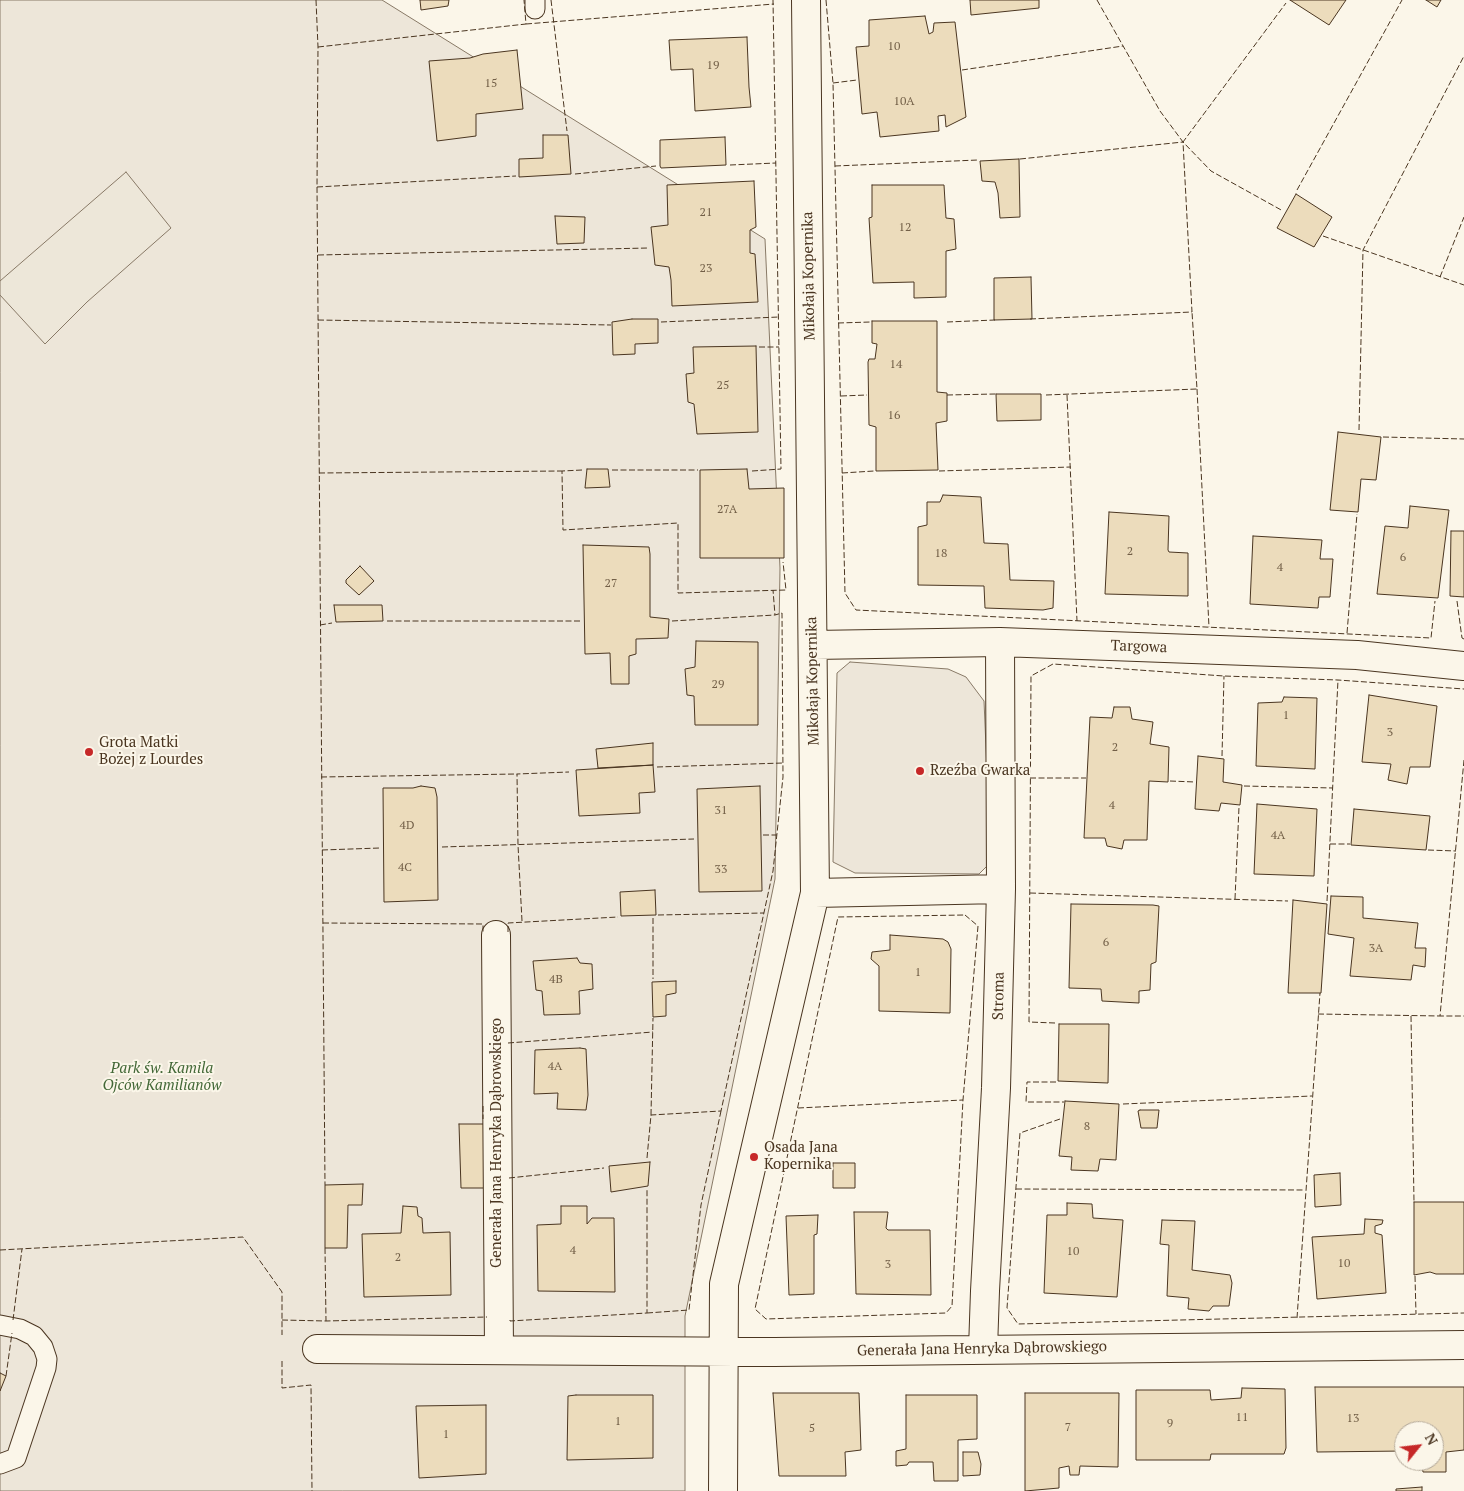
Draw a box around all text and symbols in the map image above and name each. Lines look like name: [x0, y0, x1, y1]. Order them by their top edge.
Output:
house number: 10: [888, 40, 900, 54]
house number: 19: [707, 59, 719, 73]
house number: 15: [485, 77, 497, 91]
house number: 10A: [894, 95, 914, 109]
house number: 21: [700, 206, 712, 220]
street label: Mikołaja Kopernika: [799, 211, 819, 341]
house number: 12: [899, 221, 911, 235]
house number: 23: [700, 262, 712, 276]
house number: 14: [890, 358, 902, 372]
house number: 25: [717, 379, 729, 393]
house number: 16: [888, 409, 900, 423]
house number: 27A: [717, 503, 737, 517]
house number: 2: [1127, 545, 1133, 559]
house number: 18: [935, 547, 947, 561]
house number: 6: [1400, 551, 1406, 565]
house number: 4: [1277, 561, 1283, 575]
house number: 27: [605, 577, 617, 591]
street label: Mikołaja Kopernika: [803, 616, 823, 746]
street label: Targowa: [1110, 637, 1168, 657]
house number: 29: [712, 678, 724, 692]
house number: 1: [1283, 709, 1289, 723]
house number: 3: [1387, 726, 1393, 740]
place label: Grota Matki Bożej z Lourdes: [99, 734, 203, 769]
house number: 2: [1112, 741, 1118, 755]
marker: Grota Matki Bożej z Lourdes: [83, 746, 95, 758]
place label: Rzeźba Gwarka: [930, 762, 1030, 780]
marker: Rzeźba Gwarka: [914, 765, 926, 777]
house number: 4: [1109, 799, 1115, 813]
house number: 31: [715, 804, 727, 818]
house number: 4D: [400, 819, 414, 833]
house number: 4A: [1271, 829, 1285, 843]
house number: 4C: [398, 861, 412, 875]
house number: 33: [715, 863, 727, 877]
house number: 6: [1103, 936, 1109, 950]
house number: 3A: [1369, 942, 1383, 956]
house number: 1: [915, 966, 921, 980]
street label: Stroma: [990, 972, 1008, 1020]
house number: 4B: [549, 973, 563, 987]
street label: Generała Jana Henryka Dąbrowskiego: [488, 1018, 506, 1268]
park label: Park św. Kamila Ojców Kamilianów: [102, 1060, 222, 1095]
house number: 4A: [548, 1060, 562, 1074]
house number: 8: [1084, 1120, 1090, 1134]
place label: Osada Jana Kopernika: [764, 1139, 838, 1174]
marker: Osada Jana Kopernika: [748, 1151, 760, 1163]
house number: 4: [570, 1244, 576, 1258]
house number: 10: [1067, 1245, 1079, 1259]
house number: 2: [395, 1251, 401, 1265]
house number: 10: [1338, 1257, 1350, 1271]
house number: 3: [885, 1258, 891, 1272]
street label: Generała Jana Henryka Dąbrowskiego: [857, 1338, 1107, 1360]
house number: 11: [1236, 1411, 1248, 1425]
house number: 13: [1347, 1412, 1359, 1426]
house number: 1: [615, 1415, 621, 1429]
house number: 9: [1167, 1417, 1173, 1431]
house number: 7: [1065, 1421, 1071, 1435]
north arrow: [1394, 1421, 1444, 1471]
house number: 5: [809, 1422, 815, 1436]
house number: 1: [443, 1428, 449, 1442]
text: N: [1421, 1430, 1443, 1448]

